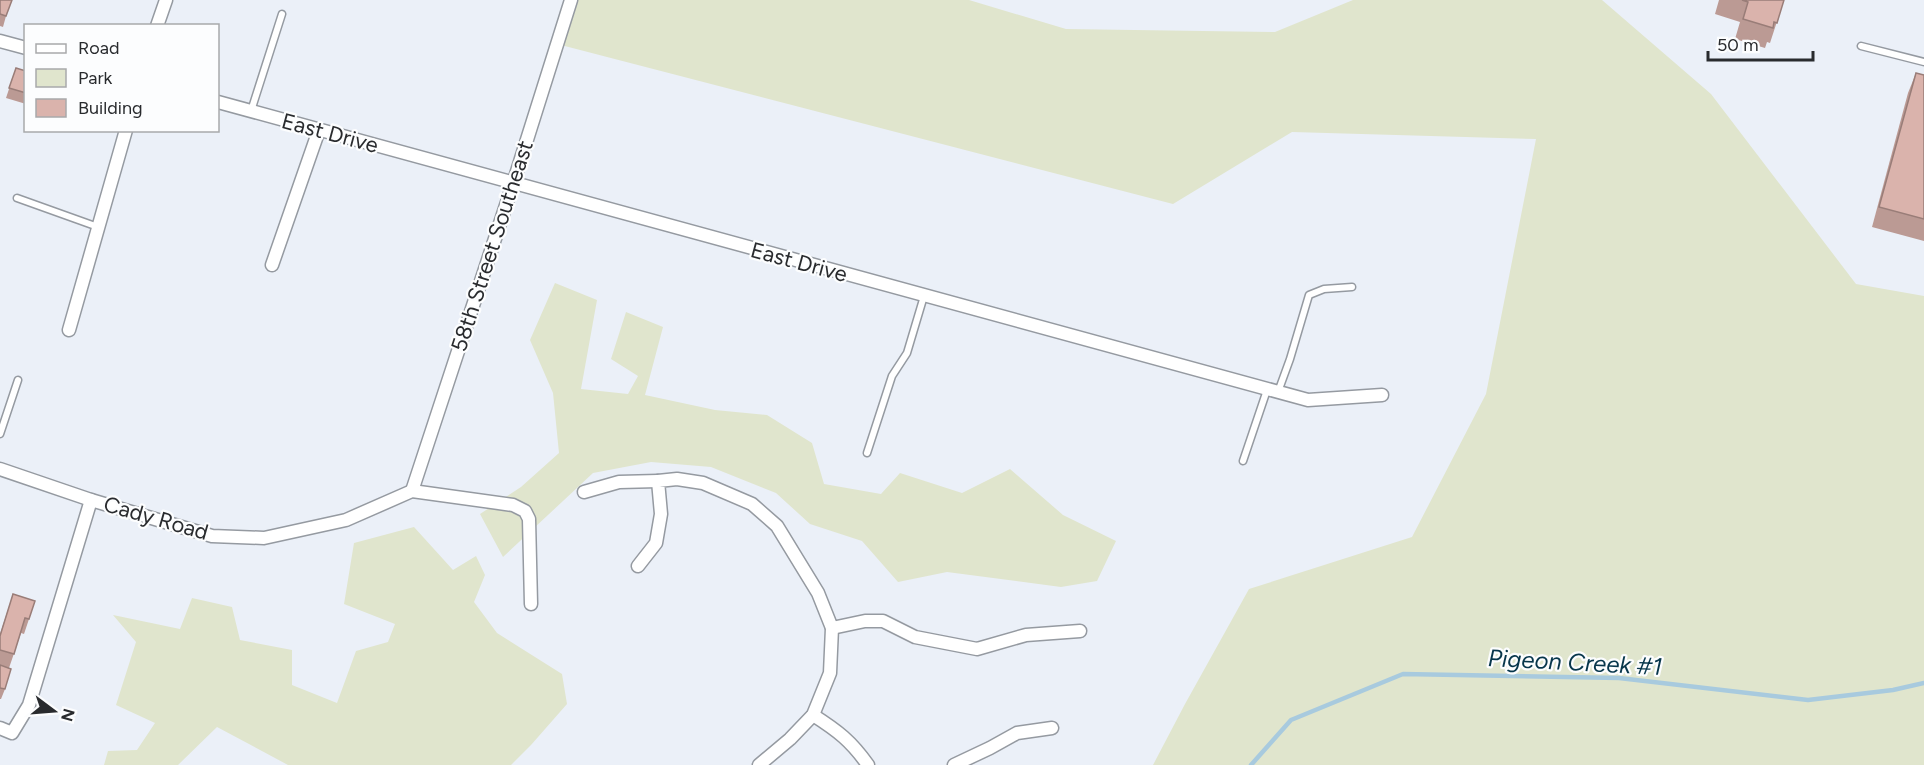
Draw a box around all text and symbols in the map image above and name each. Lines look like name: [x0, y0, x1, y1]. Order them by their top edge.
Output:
legend: [24, 24, 219, 132]
scale bar: [1708, 24, 1813, 62]
text: 50 m: [1717, 34, 1759, 56]
text: Road: [78, 37, 119, 59]
text: Park: [78, 67, 113, 89]
text: Building: [78, 97, 143, 119]
street label: East Drive: [279, 107, 381, 159]
street label: 58th Street Southeast: [445, 137, 539, 355]
street label: East Drive: [748, 236, 850, 288]
street label: Cady Road: [101, 490, 211, 546]
water label: Pigeon Creek #1: [1487, 643, 1663, 681]
north arrow: [24, 681, 84, 741]
text: N: [57, 706, 79, 724]

